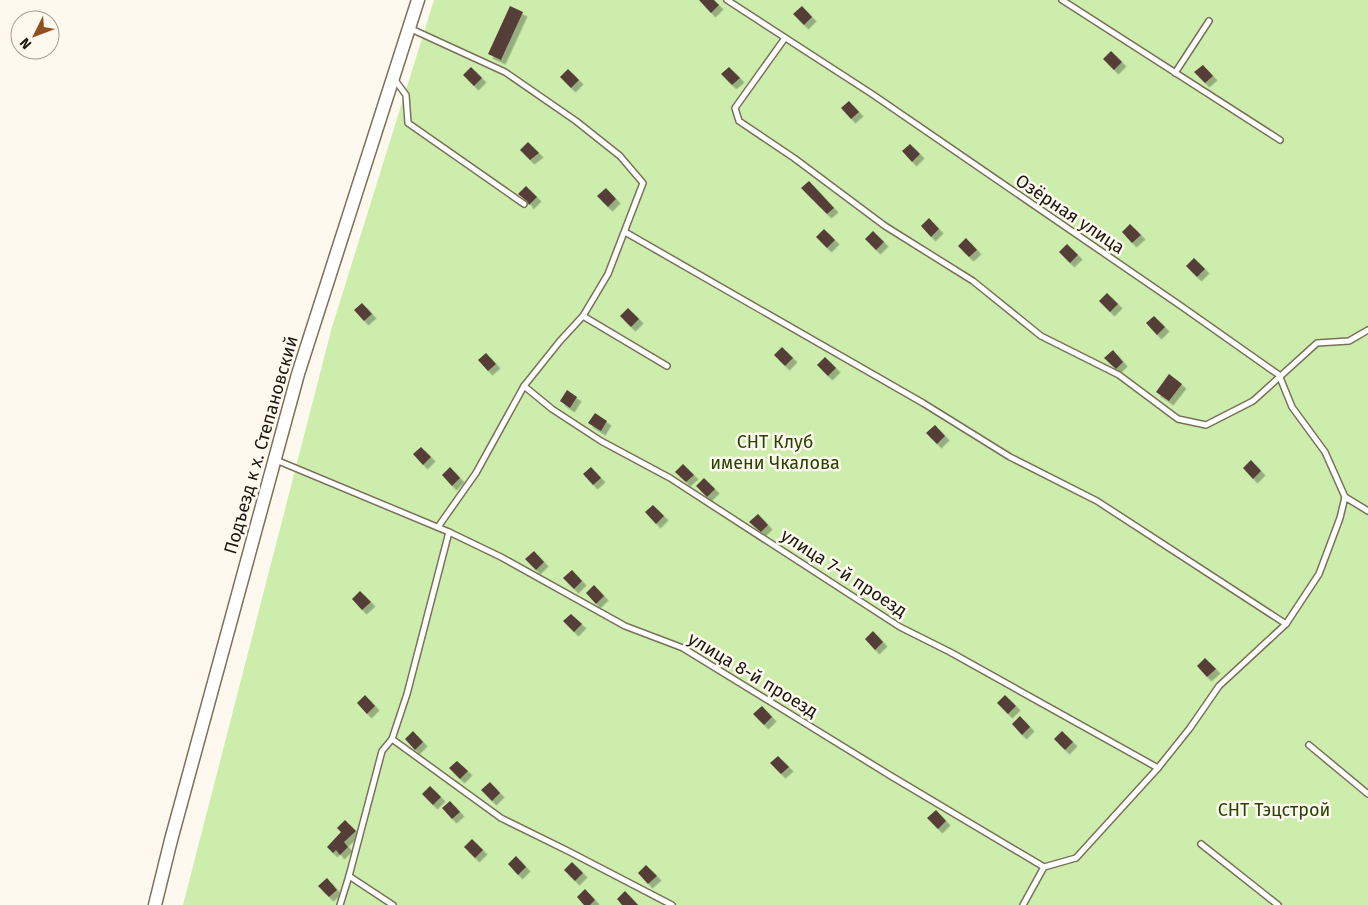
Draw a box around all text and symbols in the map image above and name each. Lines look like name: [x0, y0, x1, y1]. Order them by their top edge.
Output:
north arrow: [10, 10, 60, 60]
text: N: [16, 34, 35, 53]
street label: Озёрная улица: [1011, 169, 1129, 259]
street label: Подъезд к х. Степановский: [219, 333, 303, 557]
park label: СНТ Клуб имени Чкалова: [710, 431, 840, 474]
street label: улица 7-й проезд: [777, 524, 911, 622]
street label: улица 8-й проезд: [684, 628, 822, 722]
park label: СНТ Тэцстрой: [1218, 799, 1330, 821]

